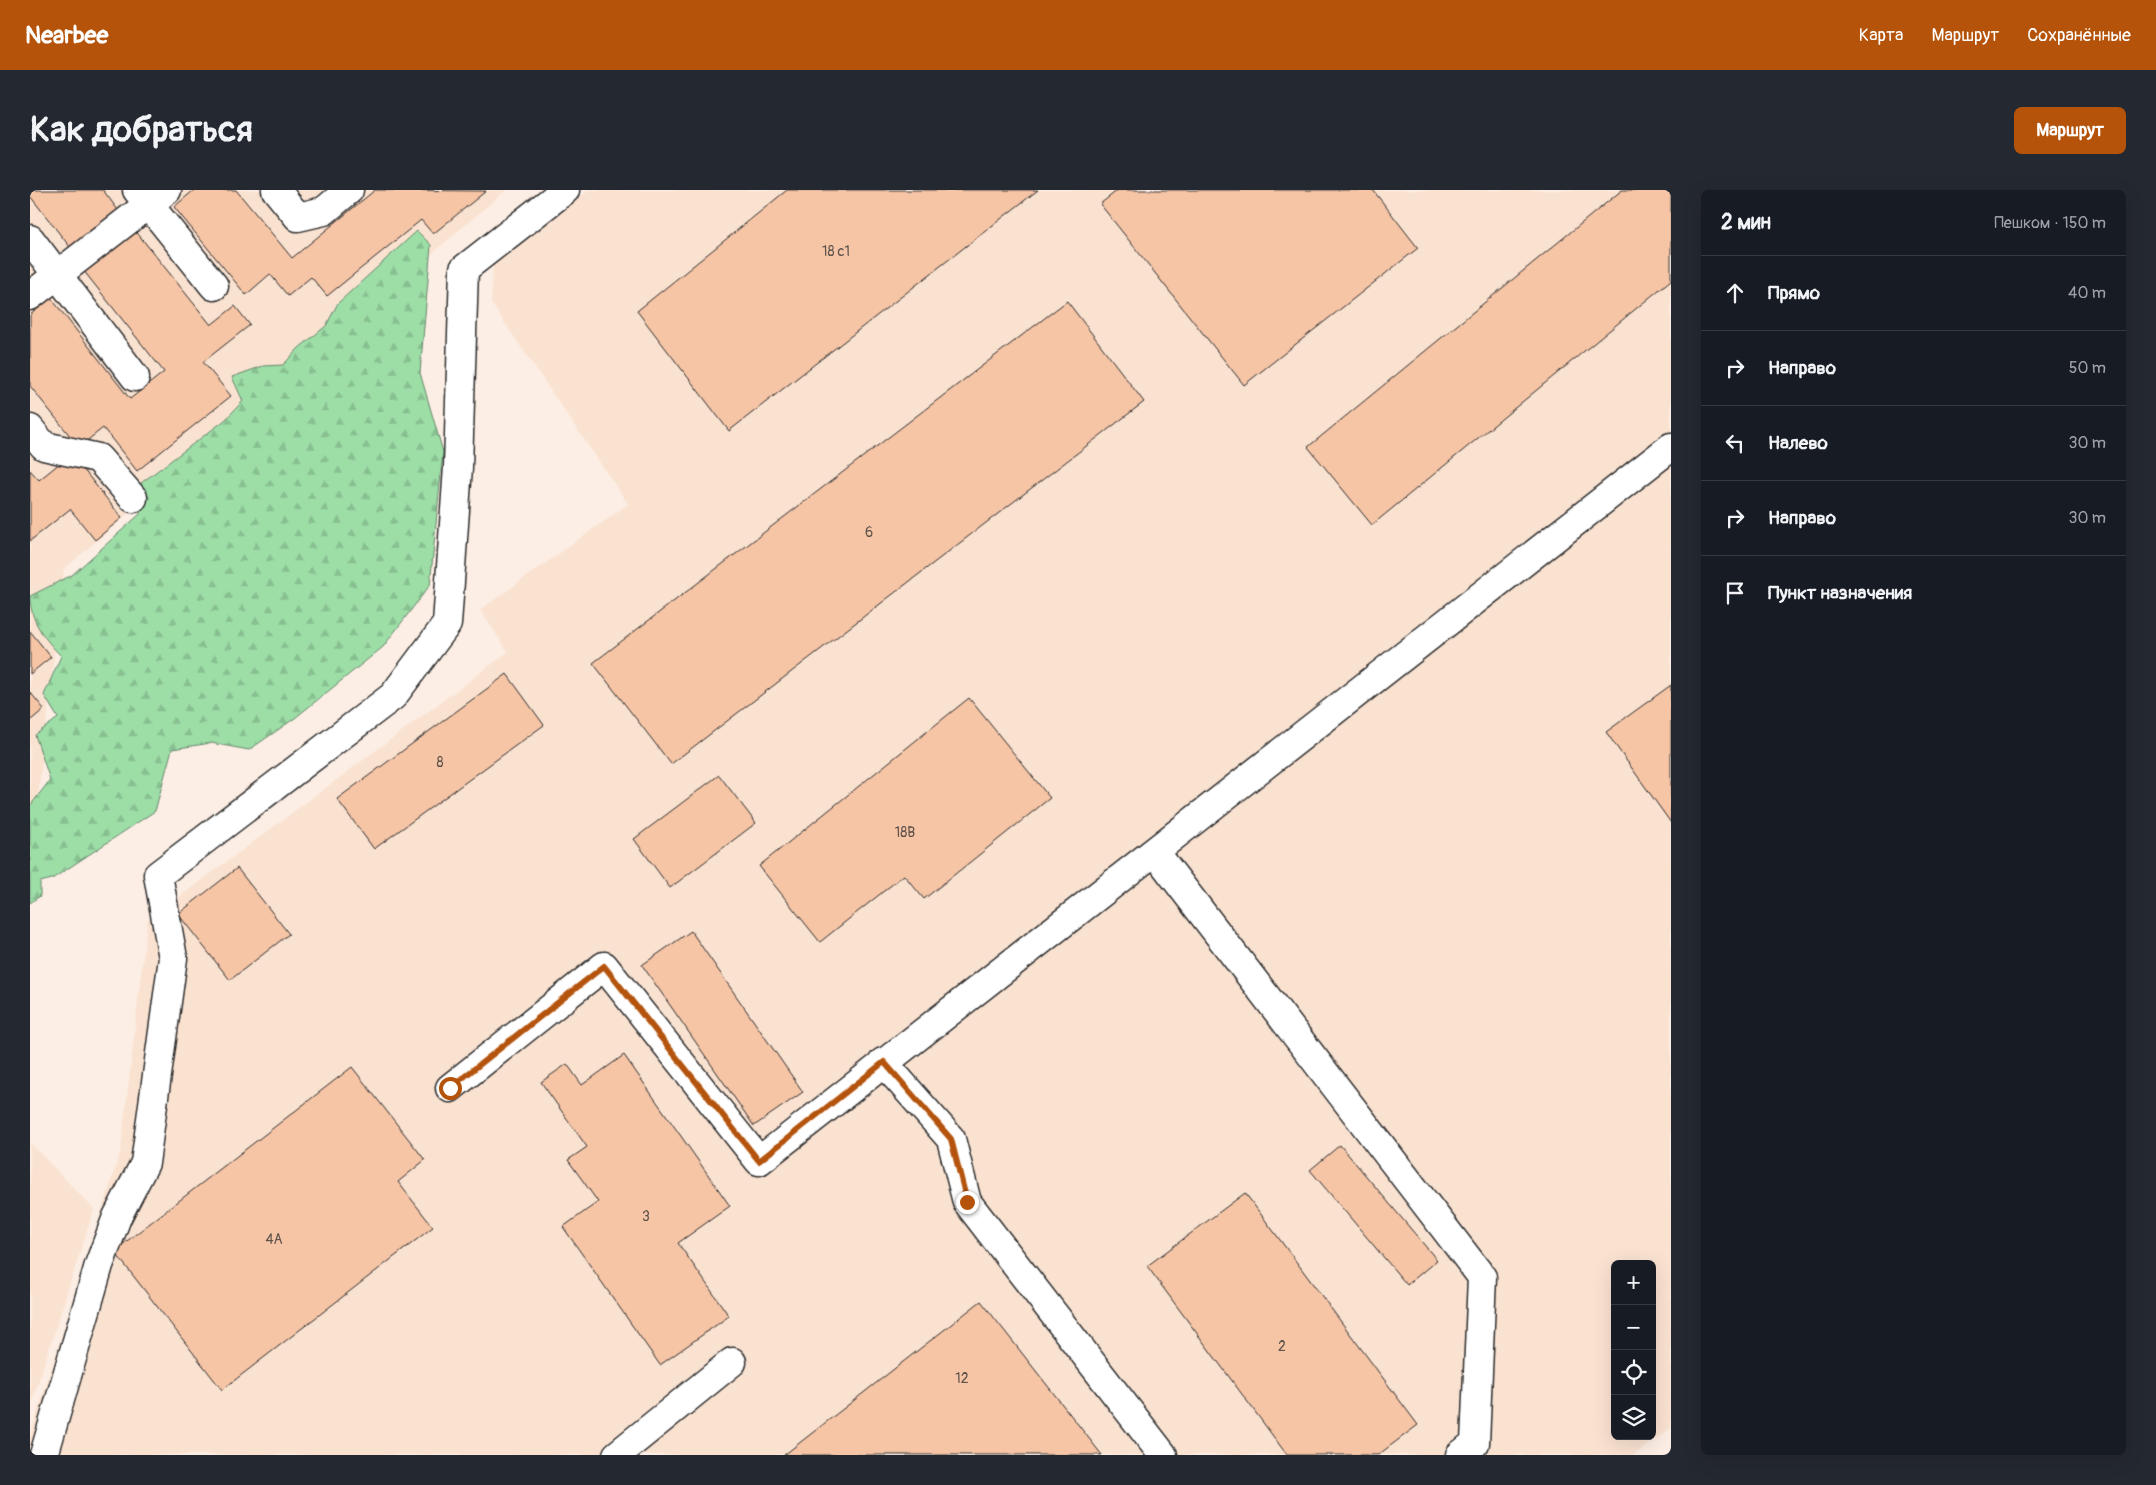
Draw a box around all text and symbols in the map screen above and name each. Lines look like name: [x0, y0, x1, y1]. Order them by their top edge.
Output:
text: Nearbee: [25, 21, 108, 50]
text: Карта: [1859, 24, 1903, 47]
text: Маршрут: [1931, 24, 1999, 47]
text: Сохранённые: [2027, 24, 2131, 47]
button: Маршрут: [2014, 107, 2126, 154]
text: Как добраться: [30, 108, 253, 152]
text: 2 мин: [1721, 209, 1771, 236]
text: Пешком · 150 m: [1994, 213, 2106, 233]
house number: 18 с1: [822, 243, 850, 260]
icon: ahead: [1721, 279, 1749, 307]
text: Прямо: [1768, 281, 1820, 305]
text: 40 m: [2068, 283, 2106, 303]
icon: right: [1721, 354, 1749, 382]
text: Направо: [1768, 356, 1836, 380]
text: 50 m: [2069, 358, 2106, 378]
icon: left: [1721, 429, 1749, 457]
text: Налево: [1768, 431, 1828, 455]
text: 30 m: [2068, 433, 2106, 453]
icon: right: [1721, 504, 1749, 532]
text: Направо: [1768, 506, 1836, 530]
text: 30 m: [2068, 508, 2106, 528]
house number: 6: [865, 524, 873, 541]
icon: arrive: [1721, 579, 1749, 607]
text: Пункт назначения: [1768, 581, 1912, 605]
house number: 8: [436, 754, 444, 771]
house number: 18В: [895, 824, 915, 841]
route start: [439, 1077, 462, 1100]
route end: [956, 1191, 979, 1214]
house number: 3: [642, 1208, 650, 1225]
house number: 4А: [265, 1231, 283, 1248]
map controls: [1611, 1260, 1656, 1440]
button: +: [1611, 1260, 1656, 1305]
button: −: [1611, 1305, 1656, 1350]
house number: 2: [1278, 1338, 1286, 1355]
button: locate: [1611, 1350, 1656, 1395]
house number: 12: [955, 1370, 969, 1387]
button: layers: [1611, 1395, 1656, 1440]

